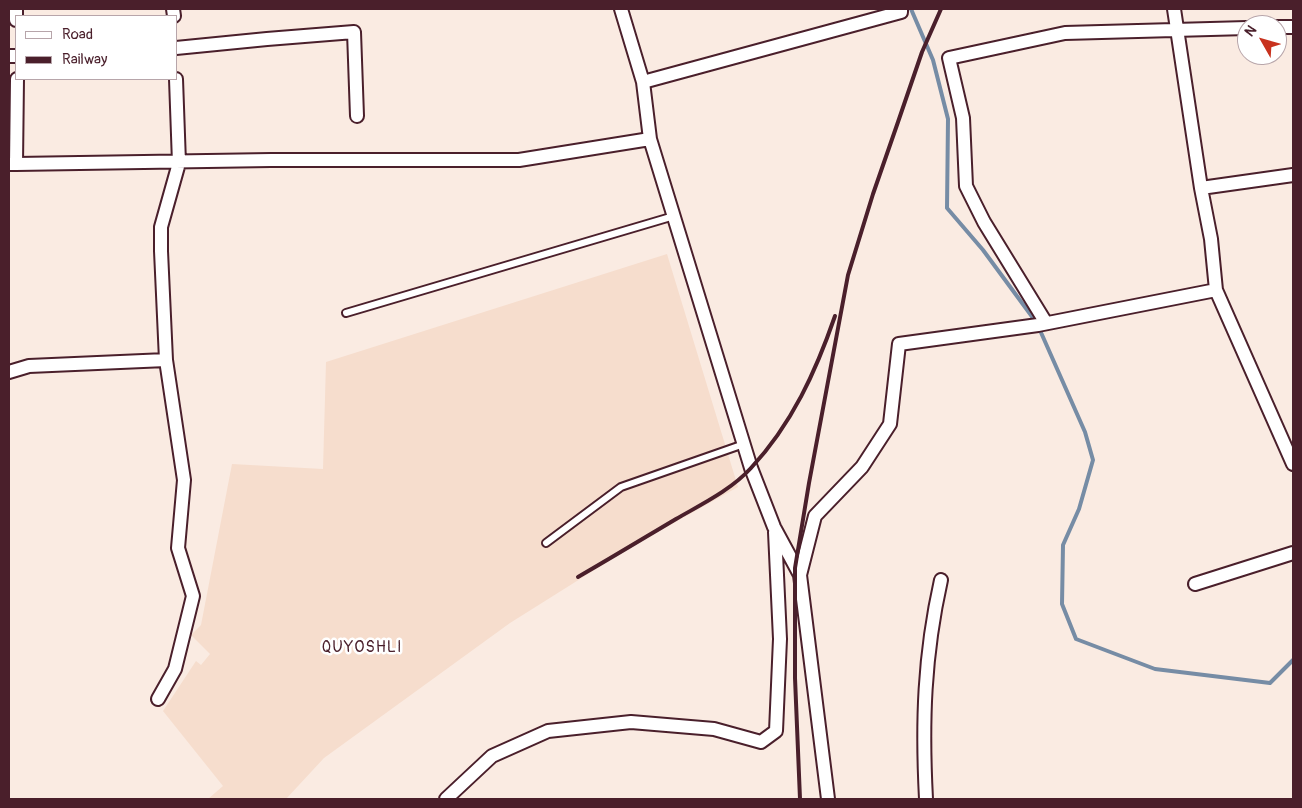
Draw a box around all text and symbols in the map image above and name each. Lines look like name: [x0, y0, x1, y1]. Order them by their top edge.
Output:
legend: [15, 15, 178, 80]
north arrow: [1237, 15, 1287, 65]
text: N: [1241, 22, 1260, 40]
text: Road: [62, 25, 93, 44]
text: Railway: [62, 50, 107, 69]
district label: QUYOSHLI: [321, 638, 403, 658]

